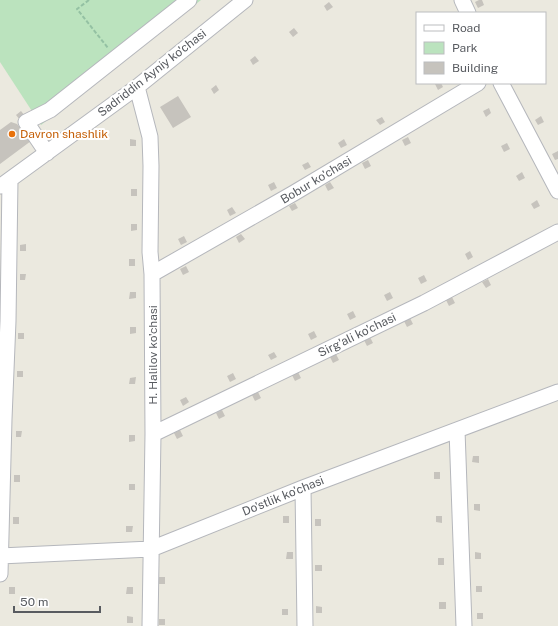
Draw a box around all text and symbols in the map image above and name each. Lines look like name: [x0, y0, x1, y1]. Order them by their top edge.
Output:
legend: [416, 12, 546, 84]
text: Road: [452, 21, 480, 35]
street label: Sadriddin Ayniy ko'chasi: [95, 26, 209, 120]
text: Park: [452, 41, 478, 55]
text: Building: [452, 61, 498, 75]
place label: Davron shashlik: [20, 127, 108, 141]
marker: Davron shashlik: [7, 129, 17, 139]
street label: Bobur ko'chasi: [278, 153, 354, 207]
street label: H. Halilov ko'chasi: [146, 305, 160, 405]
street label: Sirg'ali ko'chasi: [316, 310, 398, 360]
street label: Do'stlik ko'chasi: [240, 473, 326, 519]
scale bar: [14, 588, 100, 614]
text: 50 m: [20, 595, 48, 609]

